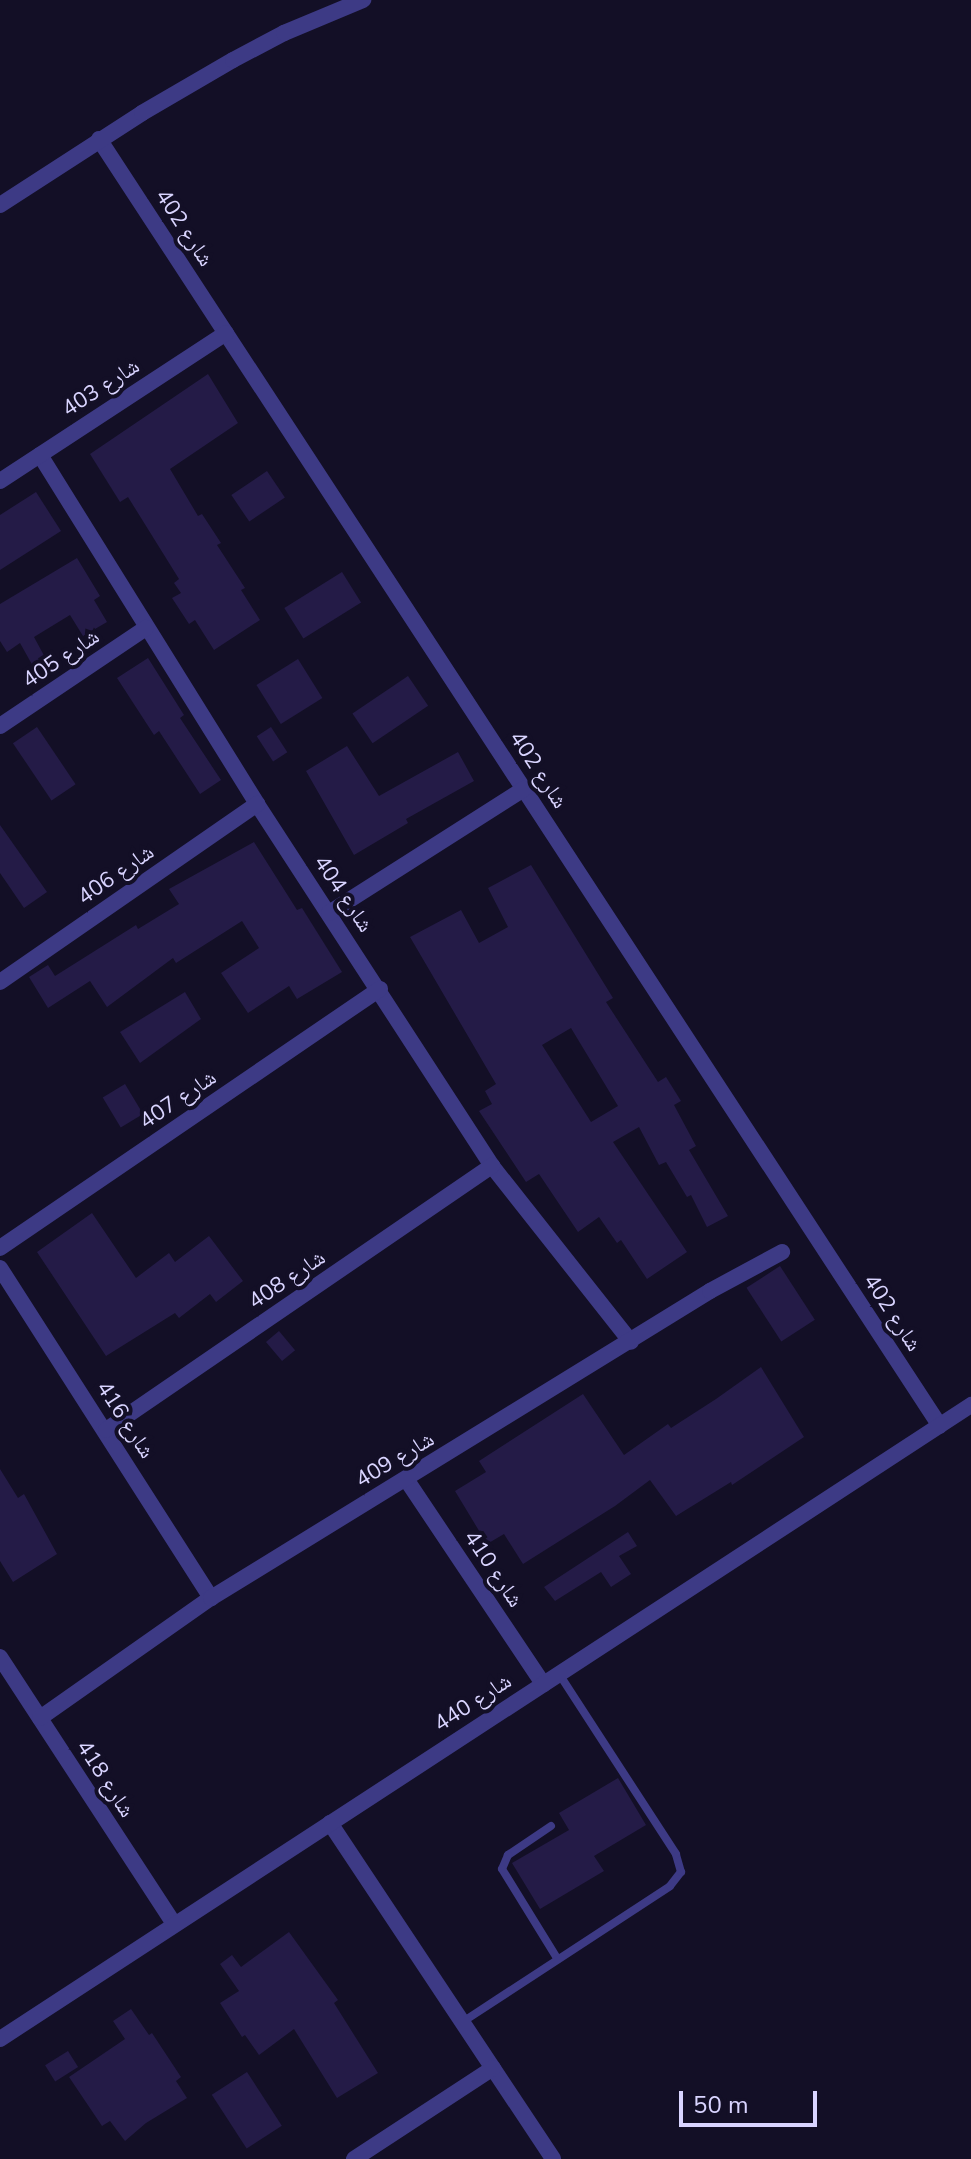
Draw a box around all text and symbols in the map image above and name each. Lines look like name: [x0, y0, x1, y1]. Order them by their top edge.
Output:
street label: شارع 402: [149, 184, 219, 272]
street label: شارع 403: [57, 353, 145, 423]
street label: شارع 405: [18, 624, 104, 694]
street label: شارع 402: [503, 726, 573, 814]
street label: شارع 406: [73, 839, 159, 911]
street label: شارع 404: [308, 851, 378, 937]
street label: شارع 407: [135, 1065, 221, 1135]
street label: شارع 408: [244, 1245, 330, 1315]
street label: شارع 402: [857, 1269, 927, 1357]
street label: شارع 416: [90, 1376, 160, 1464]
street label: شارع 409: [351, 1426, 439, 1494]
street label: شارع 410: [458, 1526, 528, 1612]
street label: شارع 440: [429, 1668, 517, 1738]
street label: شارع 418: [70, 1735, 140, 1823]
scale bar: [683, 2075, 821, 2125]
text: 50 m: [693, 2089, 749, 2121]

